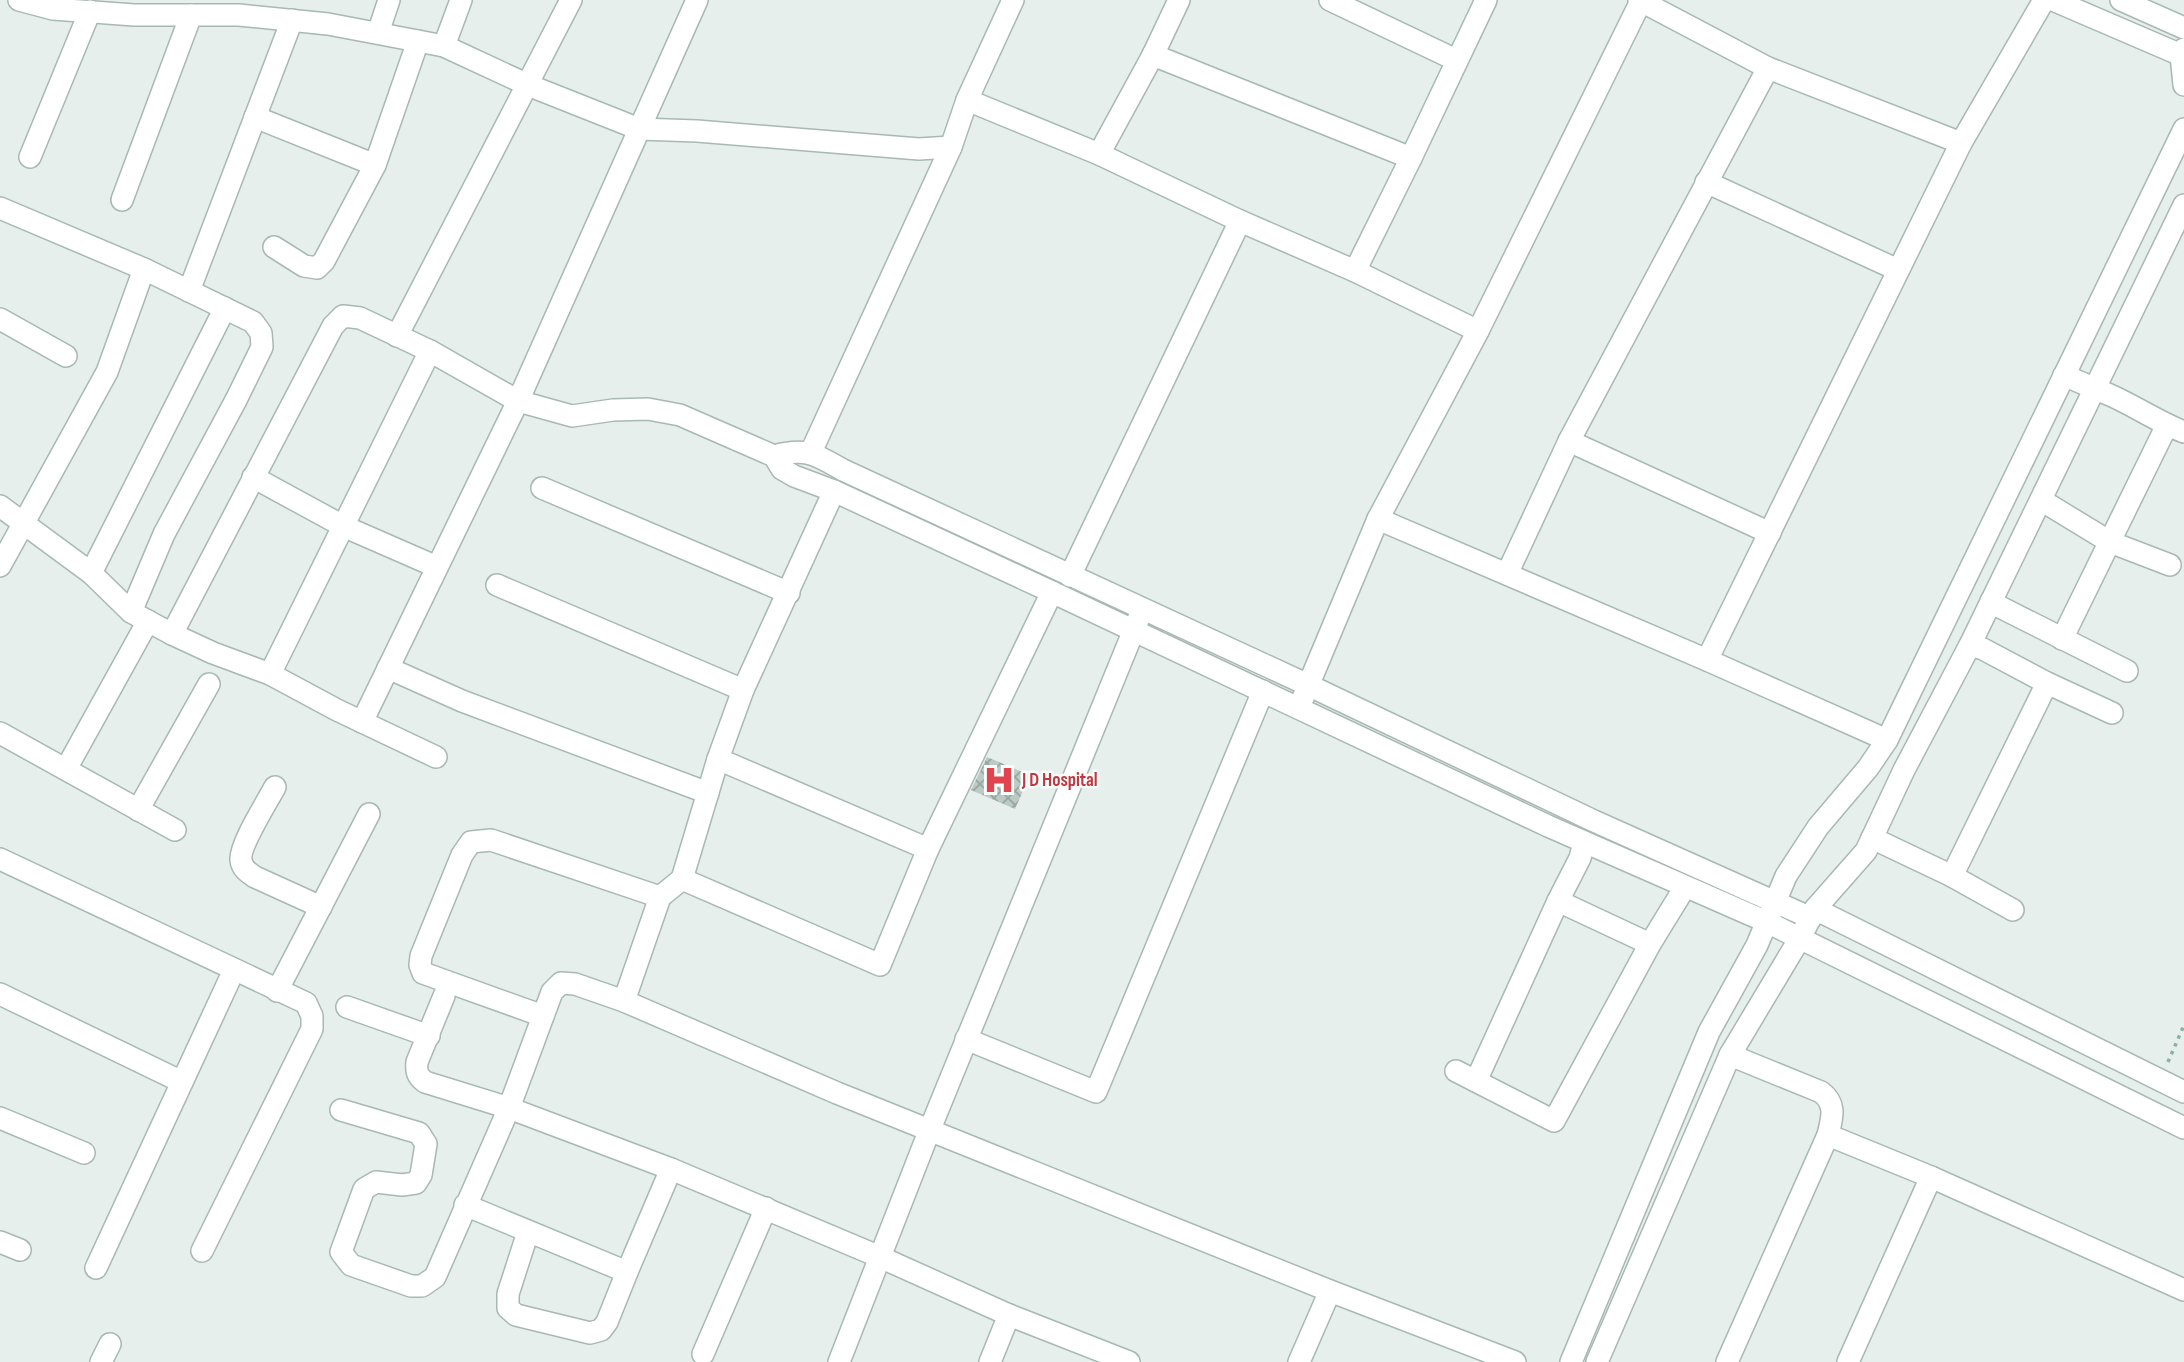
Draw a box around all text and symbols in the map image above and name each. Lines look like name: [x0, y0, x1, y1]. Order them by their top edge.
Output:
hospital icon: J D Hospital: [982, 763, 1016, 797]
place label: J D Hospital: [1021, 769, 1098, 792]

